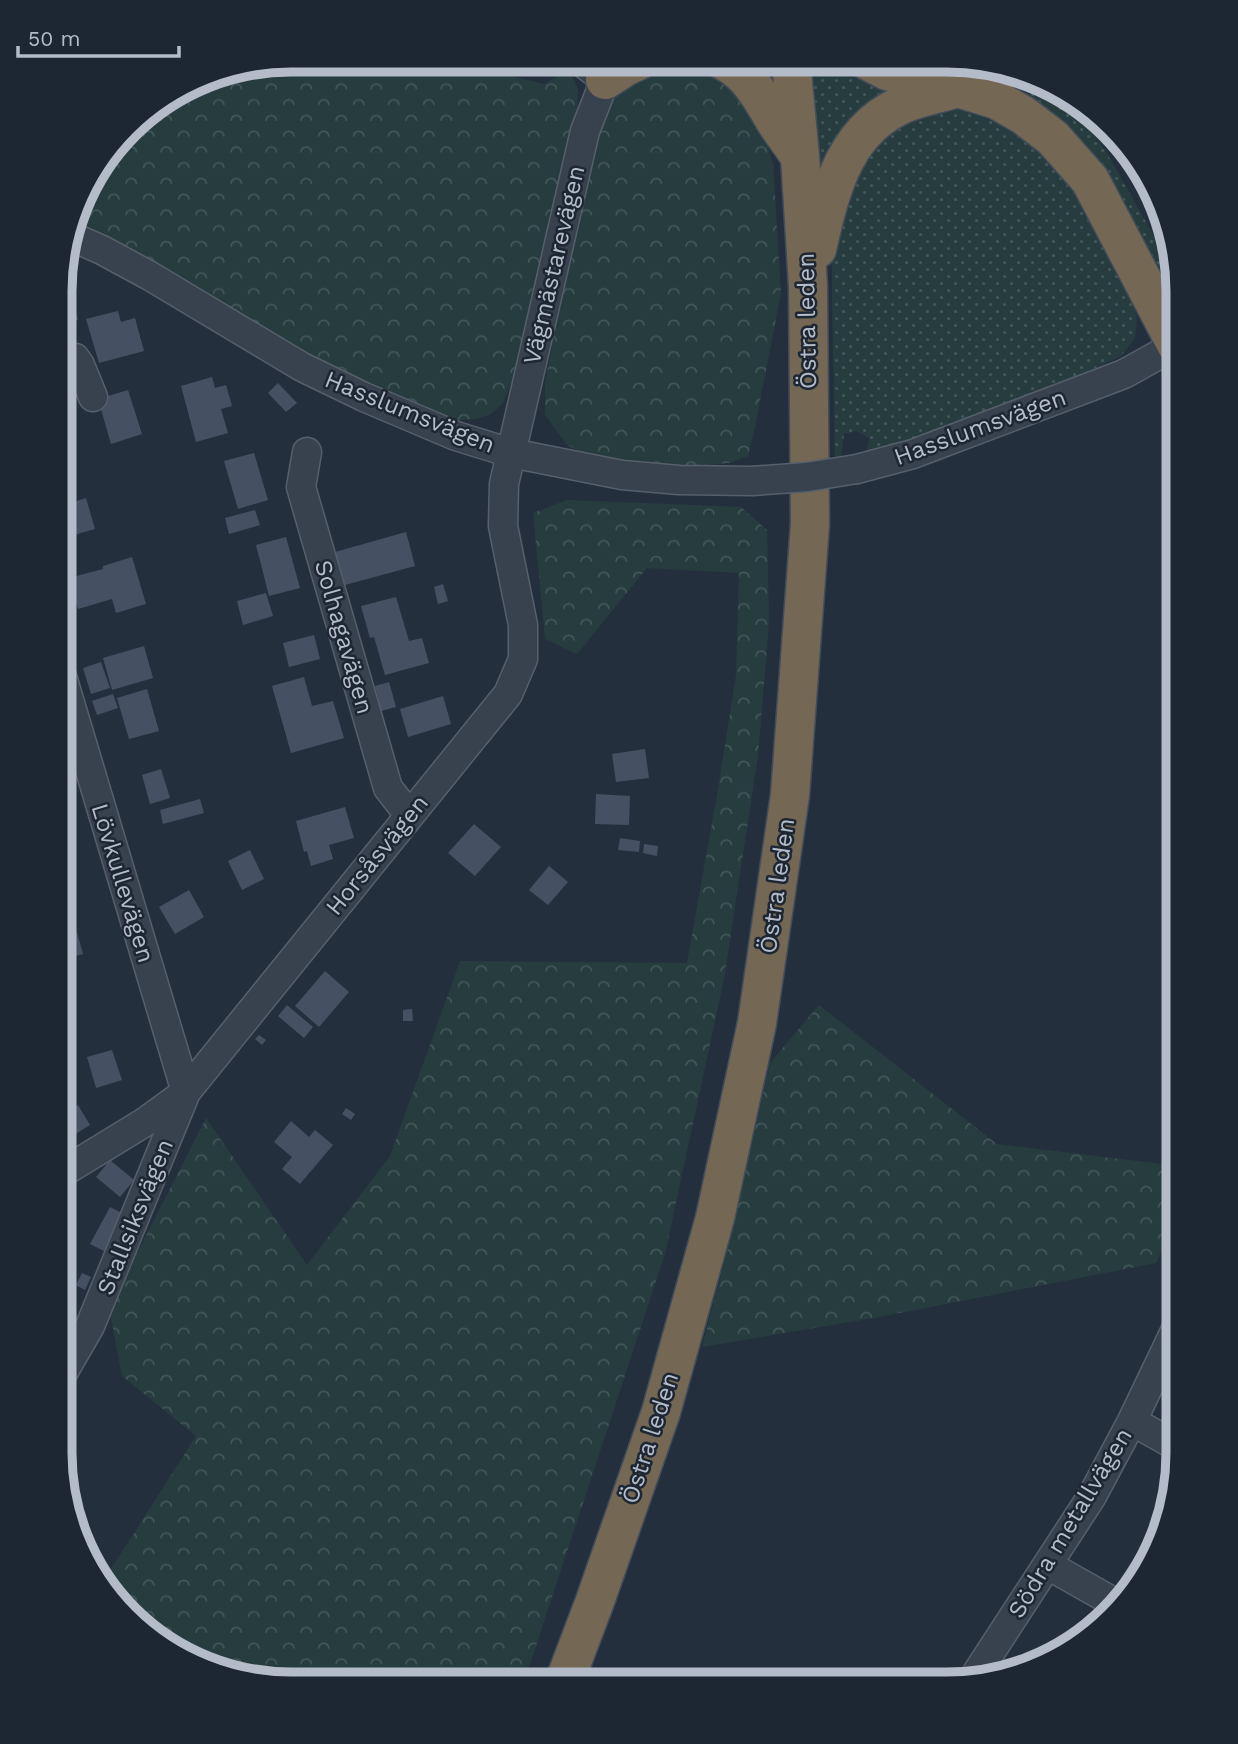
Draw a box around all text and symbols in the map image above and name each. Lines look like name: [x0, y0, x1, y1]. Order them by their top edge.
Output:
scale bar: [18, 14, 178, 58]
text: 50 m: [28, 26, 80, 51]
street label: Vägmästarevägen: [517, 163, 591, 367]
street label: Östra leden: [792, 253, 822, 389]
street label: Hasslumsvägen: [321, 365, 499, 459]
street label: Hasslumsvägen: [890, 383, 1070, 471]
street label: Solhagavägen: [309, 557, 379, 717]
street label: Horsåsvägen: [320, 789, 434, 921]
street label: Lövkullevägen: [86, 800, 160, 966]
street label: Östra leden: [754, 817, 800, 955]
street label: Stallsiksvägen: [91, 1135, 179, 1299]
street label: Östra leden: [616, 1369, 684, 1507]
street label: Södra metallvägen: [1002, 1423, 1138, 1623]

